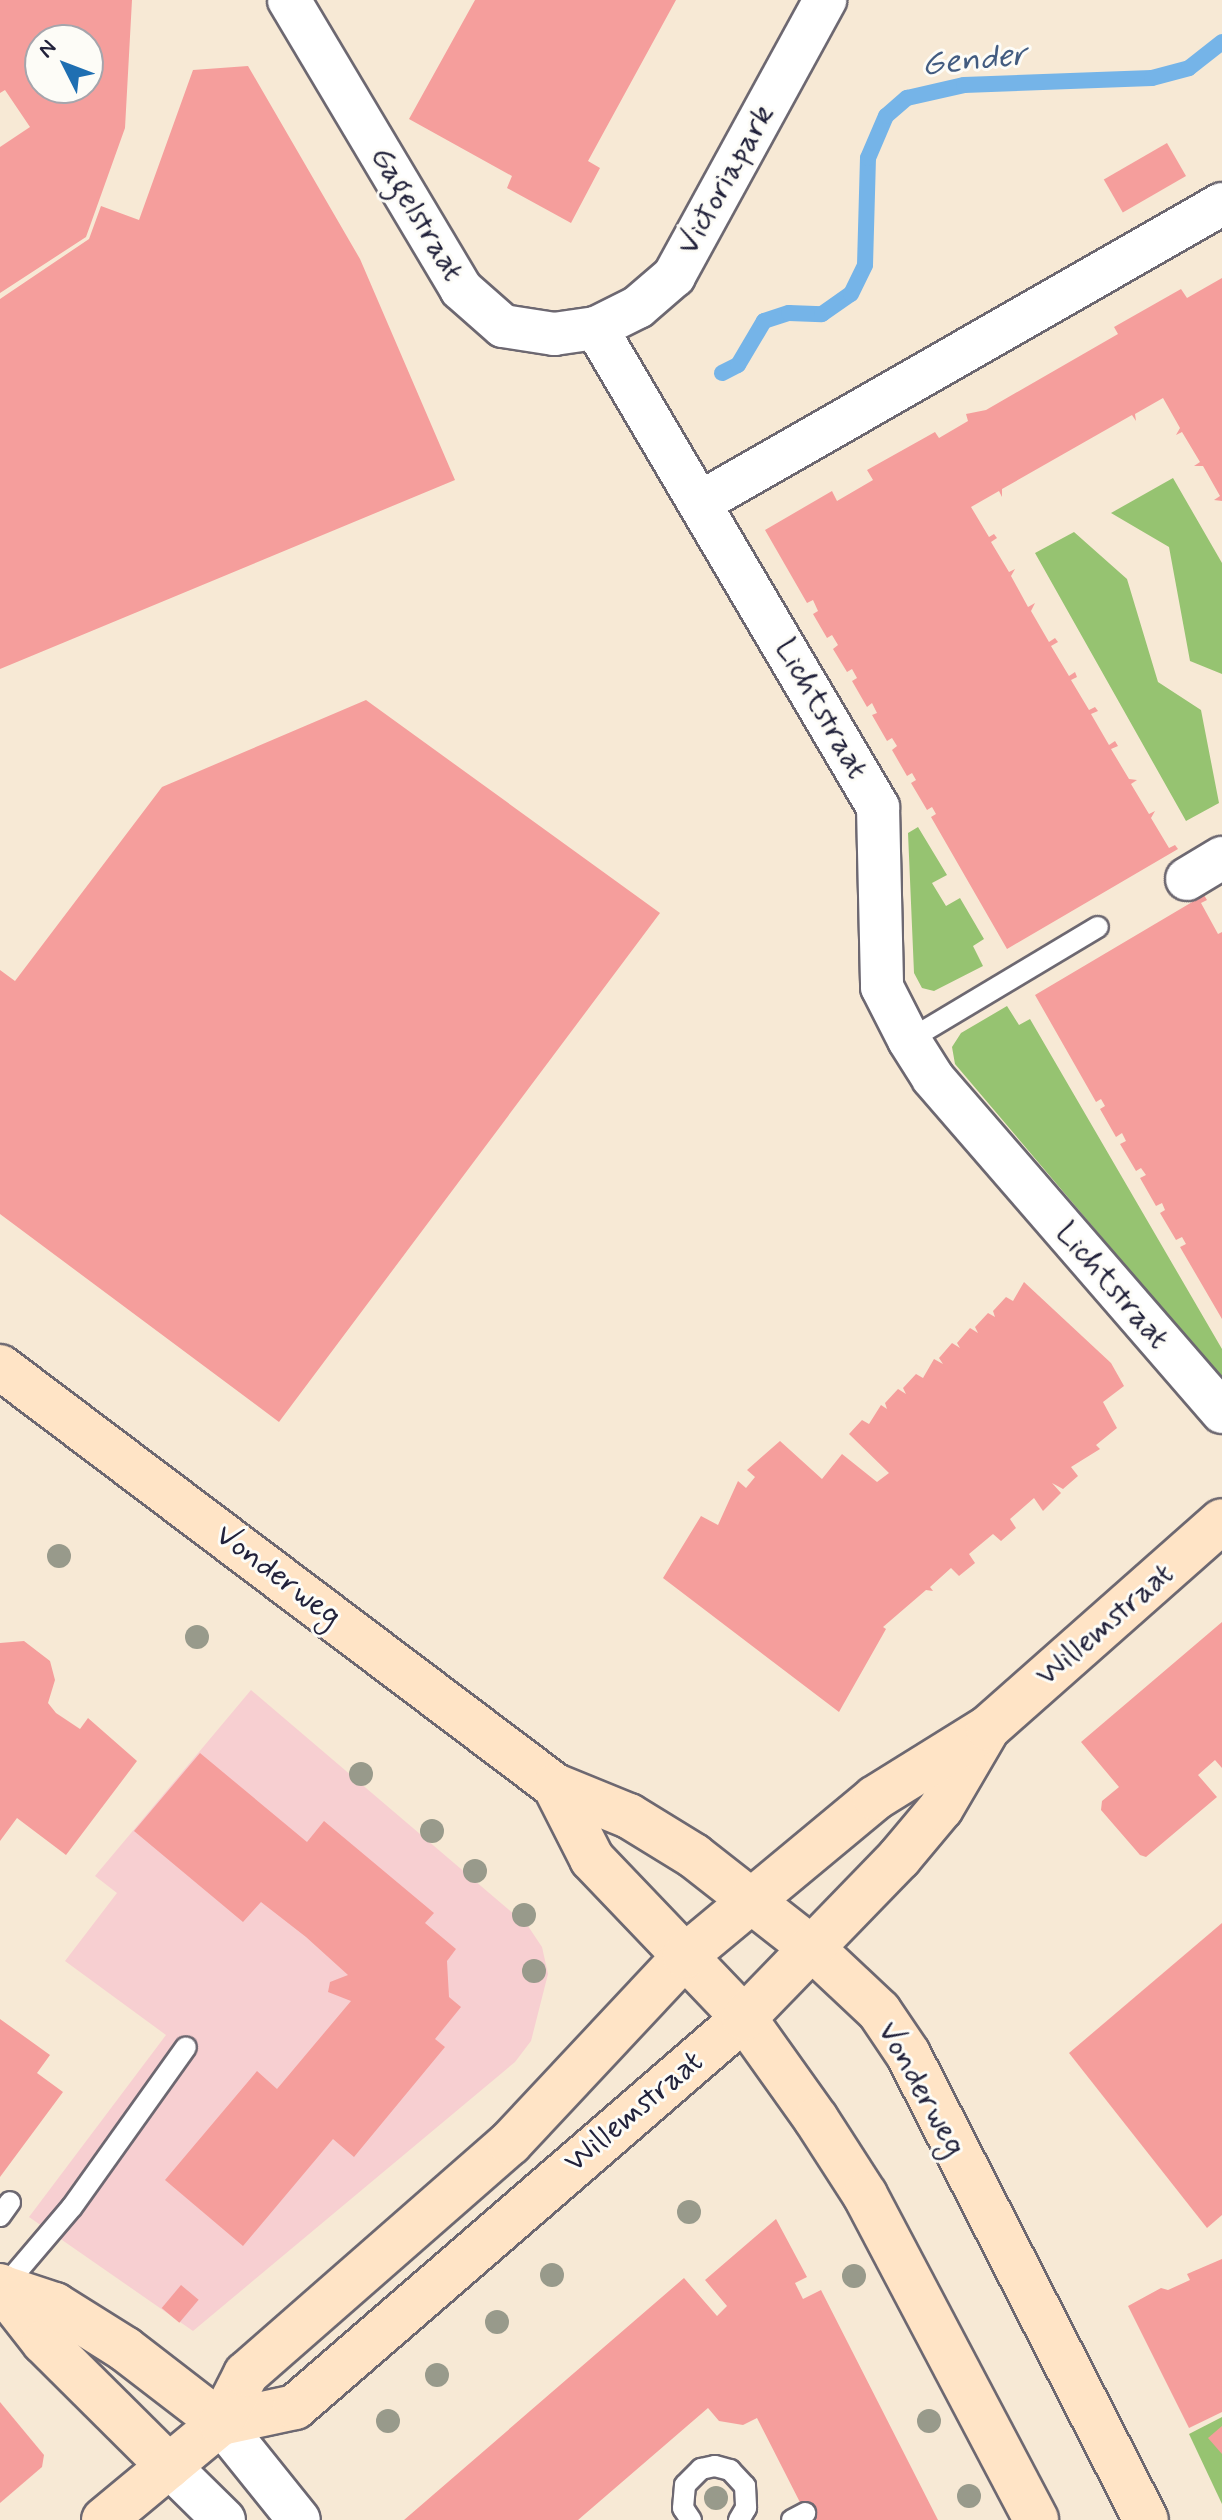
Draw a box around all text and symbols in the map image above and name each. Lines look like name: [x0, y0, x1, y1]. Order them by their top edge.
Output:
north arrow: [24, 24, 104, 104]
text: N: [32, 34, 63, 64]
water label: Gender: [919, 34, 1029, 86]
street label: Victoriapark: [669, 98, 783, 262]
street label: Gagelstraat: [362, 140, 472, 288]
street label: Lichtstraat: [765, 632, 877, 786]
street label: Lichtstraat: [1046, 1215, 1178, 1357]
street label: Vonderweg: [207, 1516, 349, 1636]
street label: Willemstraat: [1028, 1555, 1182, 1695]
street label: Vonderweg: [868, 2015, 974, 2163]
street label: Willemstraat: [557, 2043, 711, 2181]

